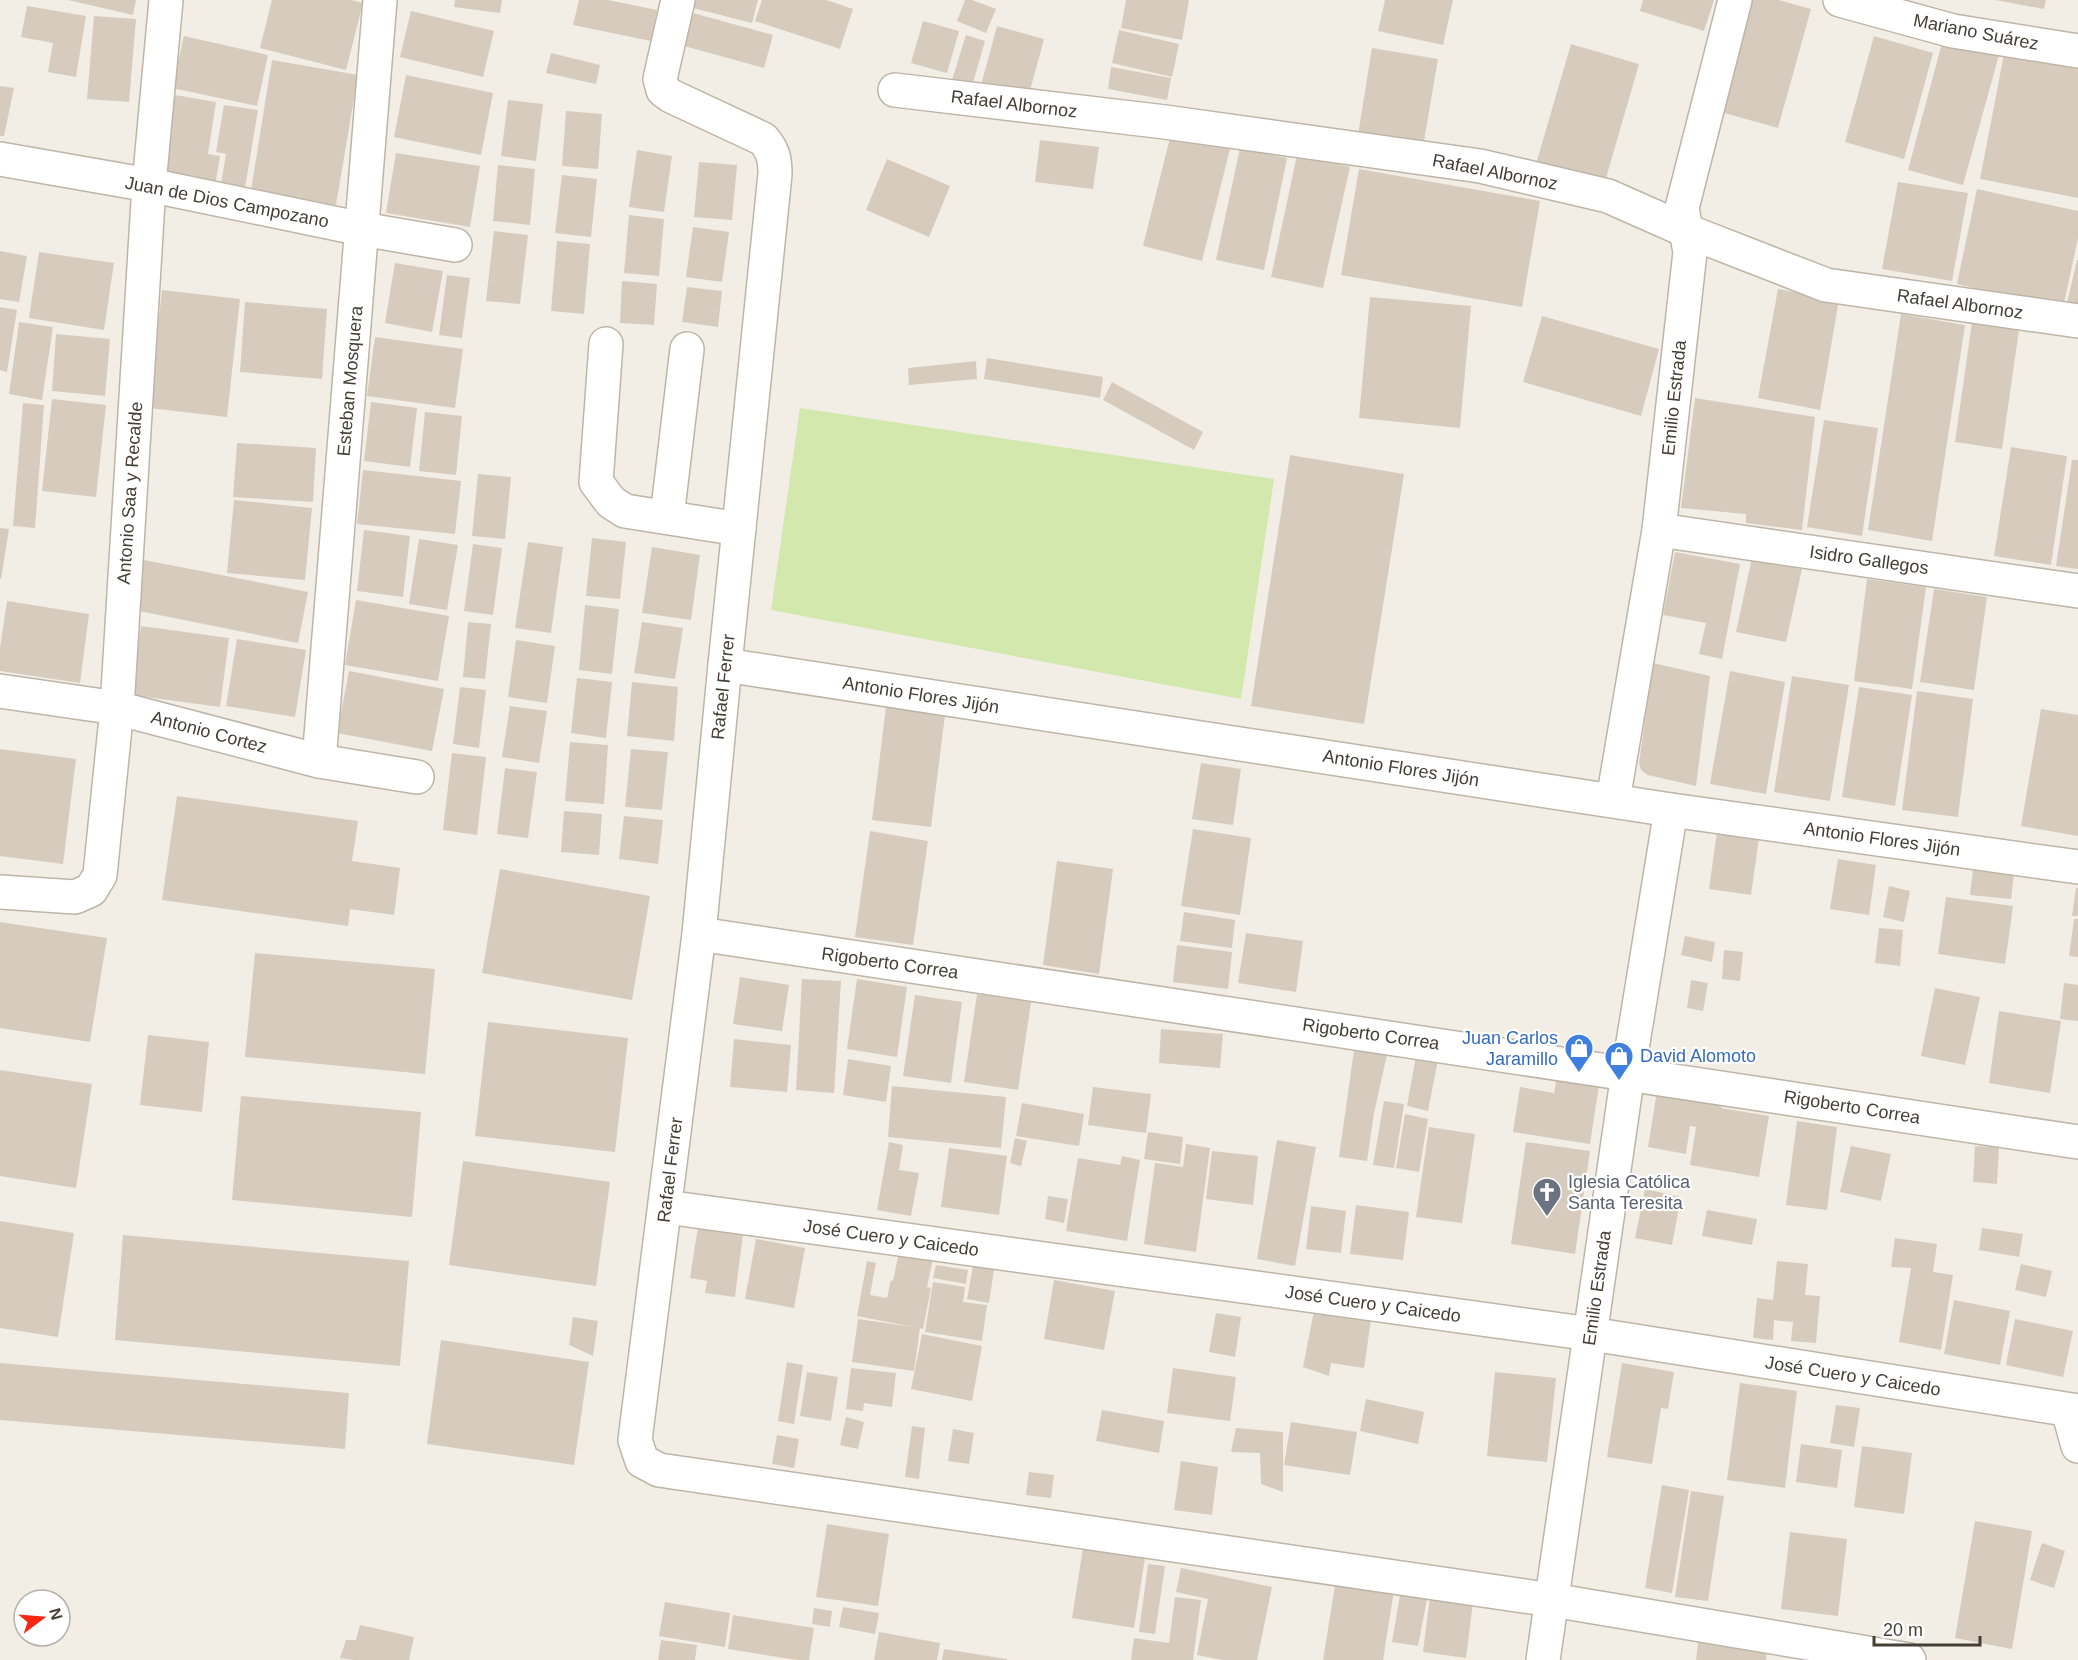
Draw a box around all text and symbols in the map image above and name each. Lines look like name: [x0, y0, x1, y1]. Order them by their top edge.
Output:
street label: Mariano Suárez: [1912, 10, 2040, 54]
street label: Rafael Albornoz: [950, 86, 1078, 122]
street label: Rafael Albornoz: [1431, 150, 1559, 194]
street label: Juan de Dios Campozano: [123, 172, 331, 232]
street label: Rafael Albornoz: [1896, 285, 2024, 323]
street label: Esteban Mosquera: [333, 304, 367, 457]
street label: Emilio Estrada: [1658, 338, 1690, 457]
street label: Antonio Saa y Recalde: [114, 401, 146, 585]
street label: Isidro Gallegos: [1808, 542, 1930, 578]
street label: Rafael Ferrer: [708, 633, 738, 741]
street label: Antonio Flores Jijón: [841, 673, 1001, 717]
street label: Antonio Cortez: [149, 707, 269, 757]
street label: Antonio Flores Jijón: [1321, 746, 1481, 790]
street label: Antonio Flores Jijón: [1802, 818, 1962, 860]
street label: Rigoberto Correa: [820, 943, 961, 983]
street label: Rigoberto Correa: [1301, 1014, 1442, 1054]
place label: Juan Carlos Jaramillo: [1462, 1028, 1558, 1069]
shop icon: Juan Carlos Jaramillo: [1563, 1032, 1595, 1074]
shop icon: David Alomoto: [1603, 1040, 1635, 1082]
place label: David Alomoto: [1640, 1046, 1756, 1066]
street label: Rigoberto Correa: [1782, 1086, 1923, 1128]
street label: Rafael Ferrer: [654, 1116, 686, 1224]
place label: Iglesia Católica Santa Teresita: [1568, 1172, 1691, 1213]
church icon: Iglesia Católica Santa Teresita: [1531, 1176, 1563, 1218]
street label: José Cuero y Caicedo: [802, 1216, 980, 1260]
street label: Emilio Estrada: [1579, 1228, 1615, 1347]
street label: José Cuero y Caicedo: [1284, 1282, 1462, 1326]
street label: José Cuero y Caicedo: [1764, 1352, 1942, 1400]
north arrow: [12, 1588, 72, 1648]
text: N: [46, 1606, 66, 1622]
scale bar: [1874, 1609, 1980, 1647]
text: 20 m: [1883, 1620, 1923, 1640]

